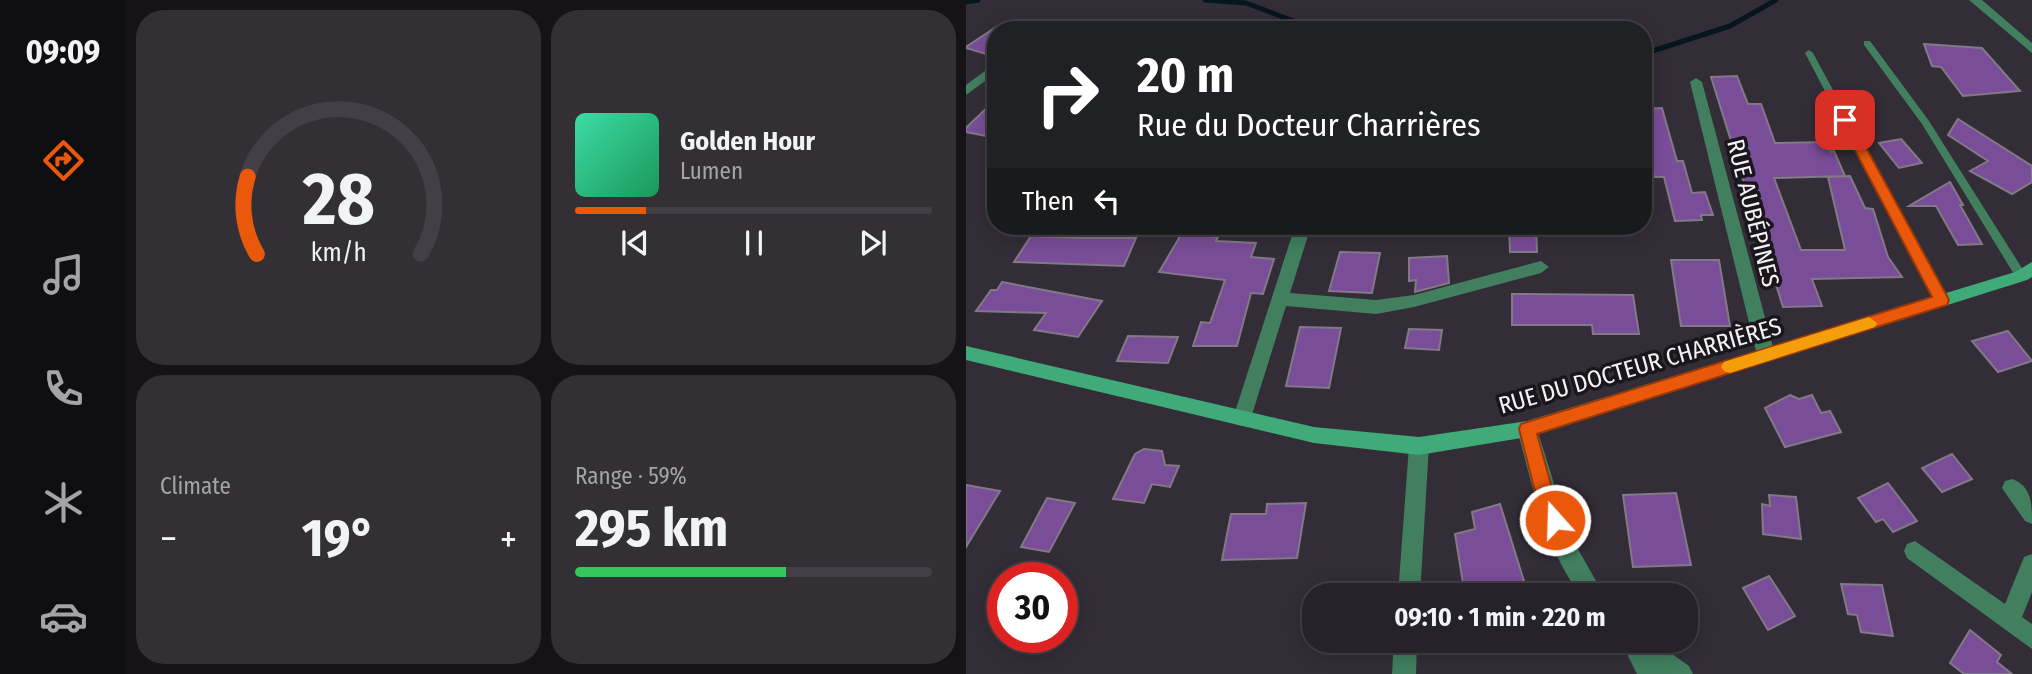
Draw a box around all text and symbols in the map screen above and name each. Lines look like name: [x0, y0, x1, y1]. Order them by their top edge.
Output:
text: 09:09: [26, 33, 100, 71]
text: 20 m: [1137, 46, 1234, 105]
icon: right: [1022, 49, 1113, 140]
pin: [1815, 90, 1875, 150]
icon: arrive: [1826, 101, 1864, 139]
text: Rue du Docteur Charrières: [1137, 106, 1481, 144]
text: Golden Hour: [680, 126, 815, 157]
icon: directions: [39, 136, 88, 185]
street label: RUE AUBÉPINES: [1721, 136, 1786, 290]
text: 28: [301, 156, 375, 243]
text: Lumen: [680, 157, 743, 185]
icon: left: [1088, 182, 1126, 220]
text: Then: [1022, 186, 1074, 217]
icon: previous: [616, 224, 654, 262]
icon: pause: [735, 224, 773, 262]
icon: next: [854, 224, 892, 262]
text: km/h: [311, 238, 366, 268]
icon: music: [39, 250, 88, 299]
street label: RUE DU DOCTEUR CHARRIÈRES: [1495, 311, 1785, 420]
icon: phone: [39, 364, 88, 413]
text: Range · 59%: [575, 462, 687, 490]
text: Climate: [160, 472, 231, 500]
icon: climate: [39, 478, 88, 527]
position arrow: [1518, 483, 1592, 557]
text: 295 km: [575, 497, 728, 560]
text: 19°: [302, 507, 375, 570]
text: −: [160, 516, 177, 562]
text: +: [500, 516, 517, 562]
speed limit sign: 30: [987, 562, 1078, 653]
icon: car: [39, 592, 88, 641]
text: 09:10 · 1 min · 220 m: [1394, 602, 1606, 633]

